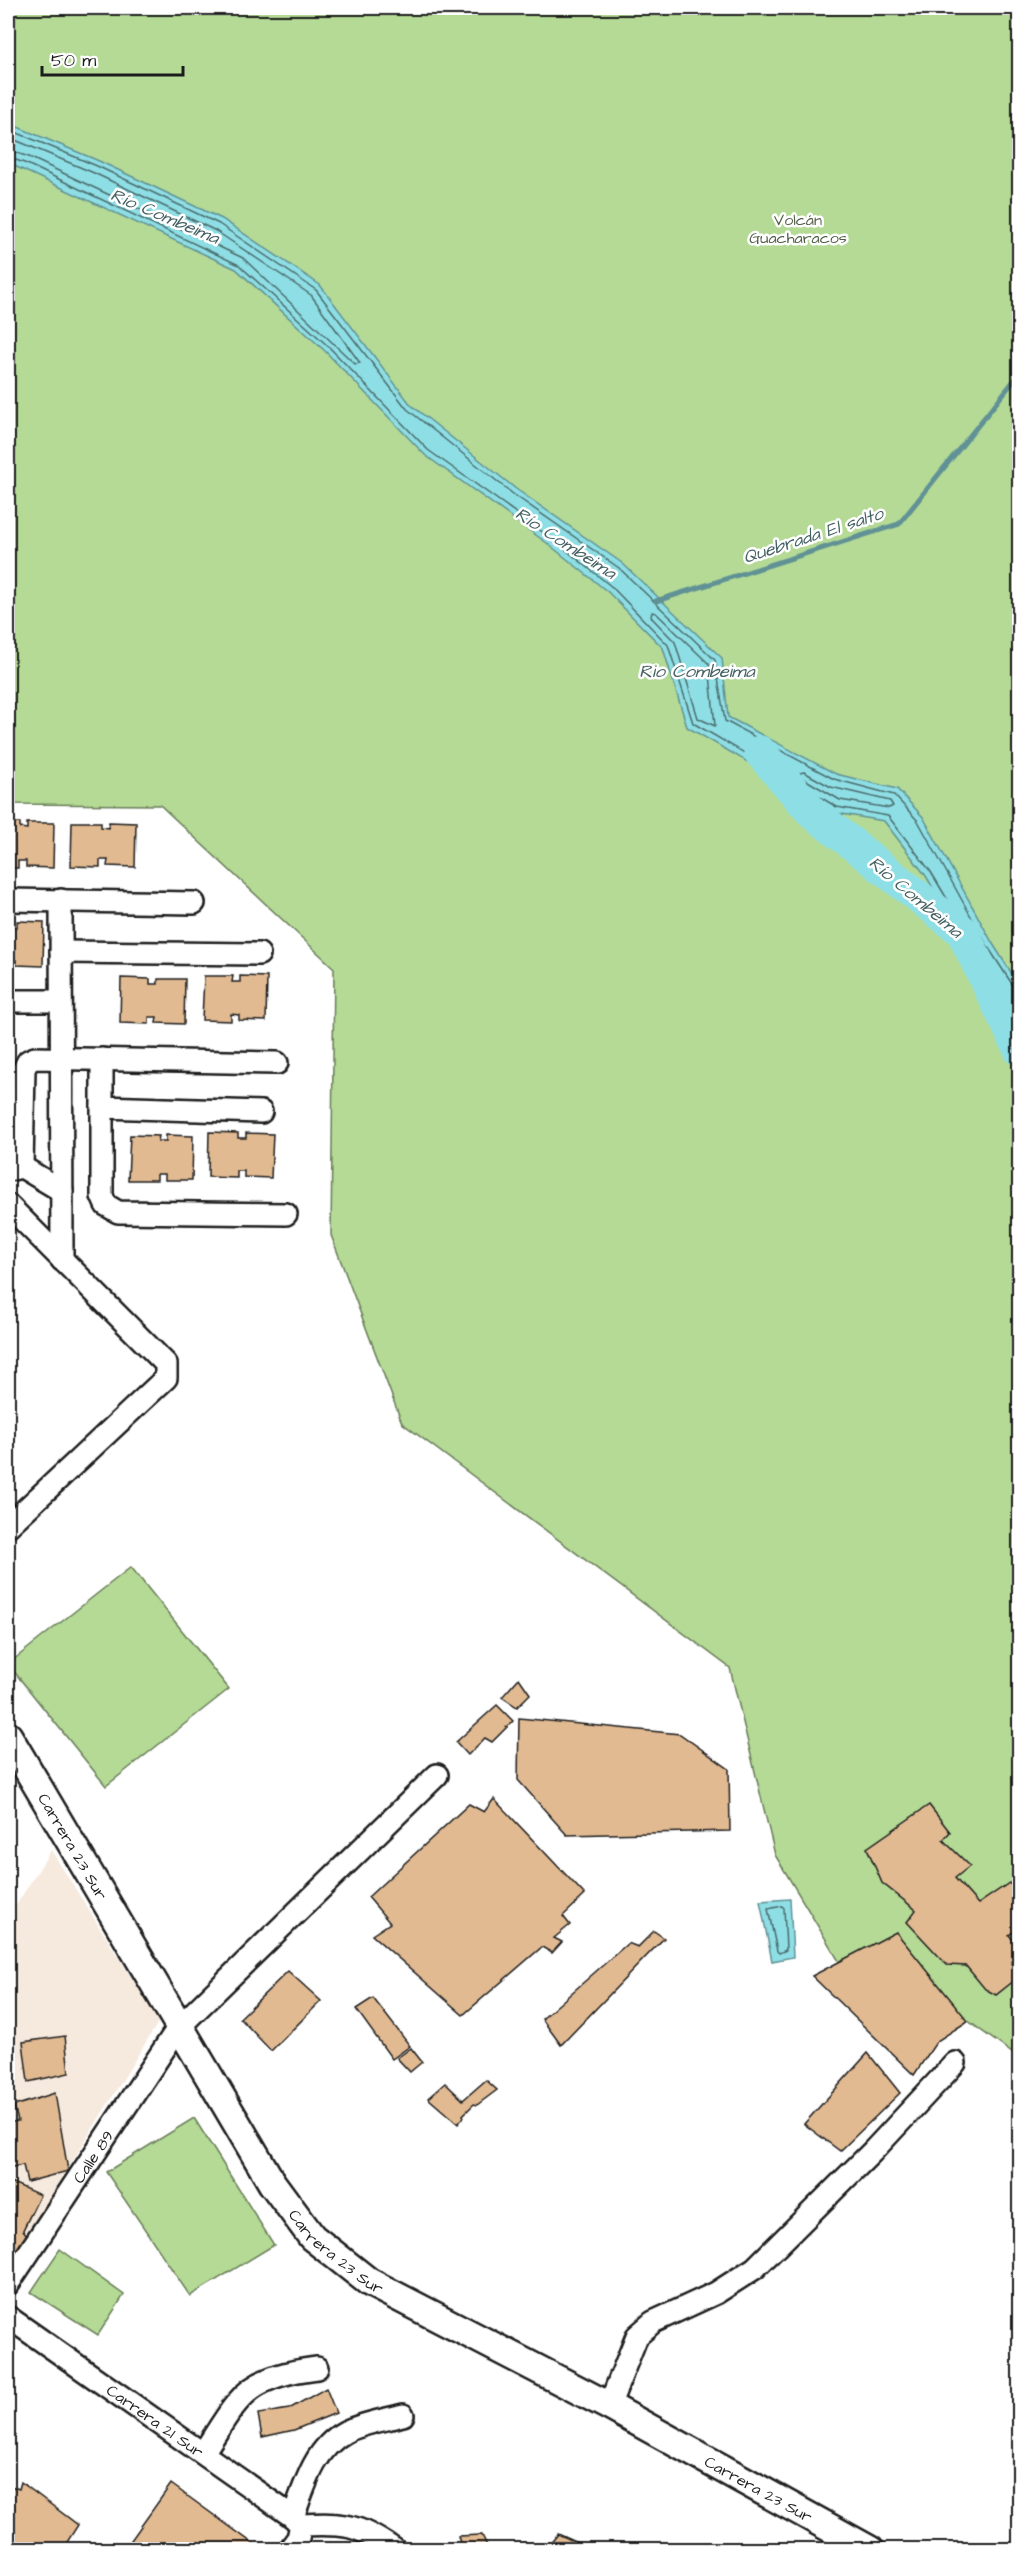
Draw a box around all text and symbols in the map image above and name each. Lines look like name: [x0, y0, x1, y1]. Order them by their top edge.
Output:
scale bar: [42, 39, 183, 77]
text: 50 m: [51, 48, 96, 73]
water label: Río Combeima: [107, 182, 224, 251]
park label: Volcán Guacharacos: [749, 209, 847, 249]
water label: Río Combeima: [510, 501, 622, 586]
water label: Quebrada El salto: [740, 501, 888, 570]
water label: Rio Combeima: [639, 659, 756, 684]
water label: Río Combeima: [863, 851, 969, 945]
street label: Carrera 23 Sur: [32, 1789, 112, 1904]
street label: Calle 89: [68, 2126, 119, 2188]
street label: Carrera 23 Sur: [283, 2205, 387, 2300]
street label: Carrera 21 Sur: [102, 2379, 208, 2463]
street label: Carrera 23 Sur: [700, 2451, 816, 2528]

